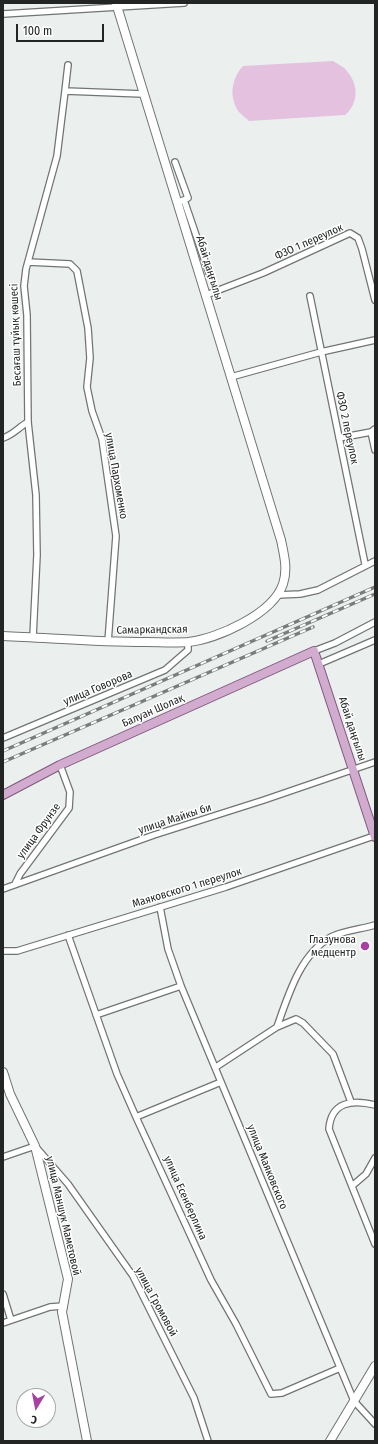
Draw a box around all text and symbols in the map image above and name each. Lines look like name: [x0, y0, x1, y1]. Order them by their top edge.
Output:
scale bar: [18, 16, 106, 42]
text: 100 m: [23, 24, 52, 38]
street label: ФЗО 1 переулок: [273, 221, 345, 263]
street label: Абай даңғылы: [193, 234, 225, 302]
street label: Бесағаш тұйық көшесі: [8, 283, 24, 387]
street label: ФЗО 2 переулок: [333, 390, 361, 466]
street label: улица Пархоменко: [102, 432, 130, 520]
street label: Самаркандская: [116, 623, 188, 637]
street label: улица Говорова: [62, 668, 134, 708]
street label: Балуан Шолақ: [120, 691, 186, 731]
street label: Абай даңғылы: [335, 695, 369, 763]
street label: улица Фрунзе: [15, 801, 63, 861]
street label: улица Майкы би: [137, 801, 213, 837]
street label: Маяковского 1 переулок: [131, 865, 243, 911]
place label: Глазунова медцентр: [309, 933, 356, 959]
marker: Глазунова медцентр: [359, 940, 371, 952]
street label: улица Маяковского: [244, 1123, 290, 1211]
street label: улица Есенберлина: [161, 1154, 209, 1242]
street label: улица Маншук Маметовой: [43, 1155, 83, 1277]
street label: улица Громовой: [132, 1265, 180, 1339]
north arrow: [16, 1388, 56, 1428]
text: С: [30, 1412, 38, 1426]

